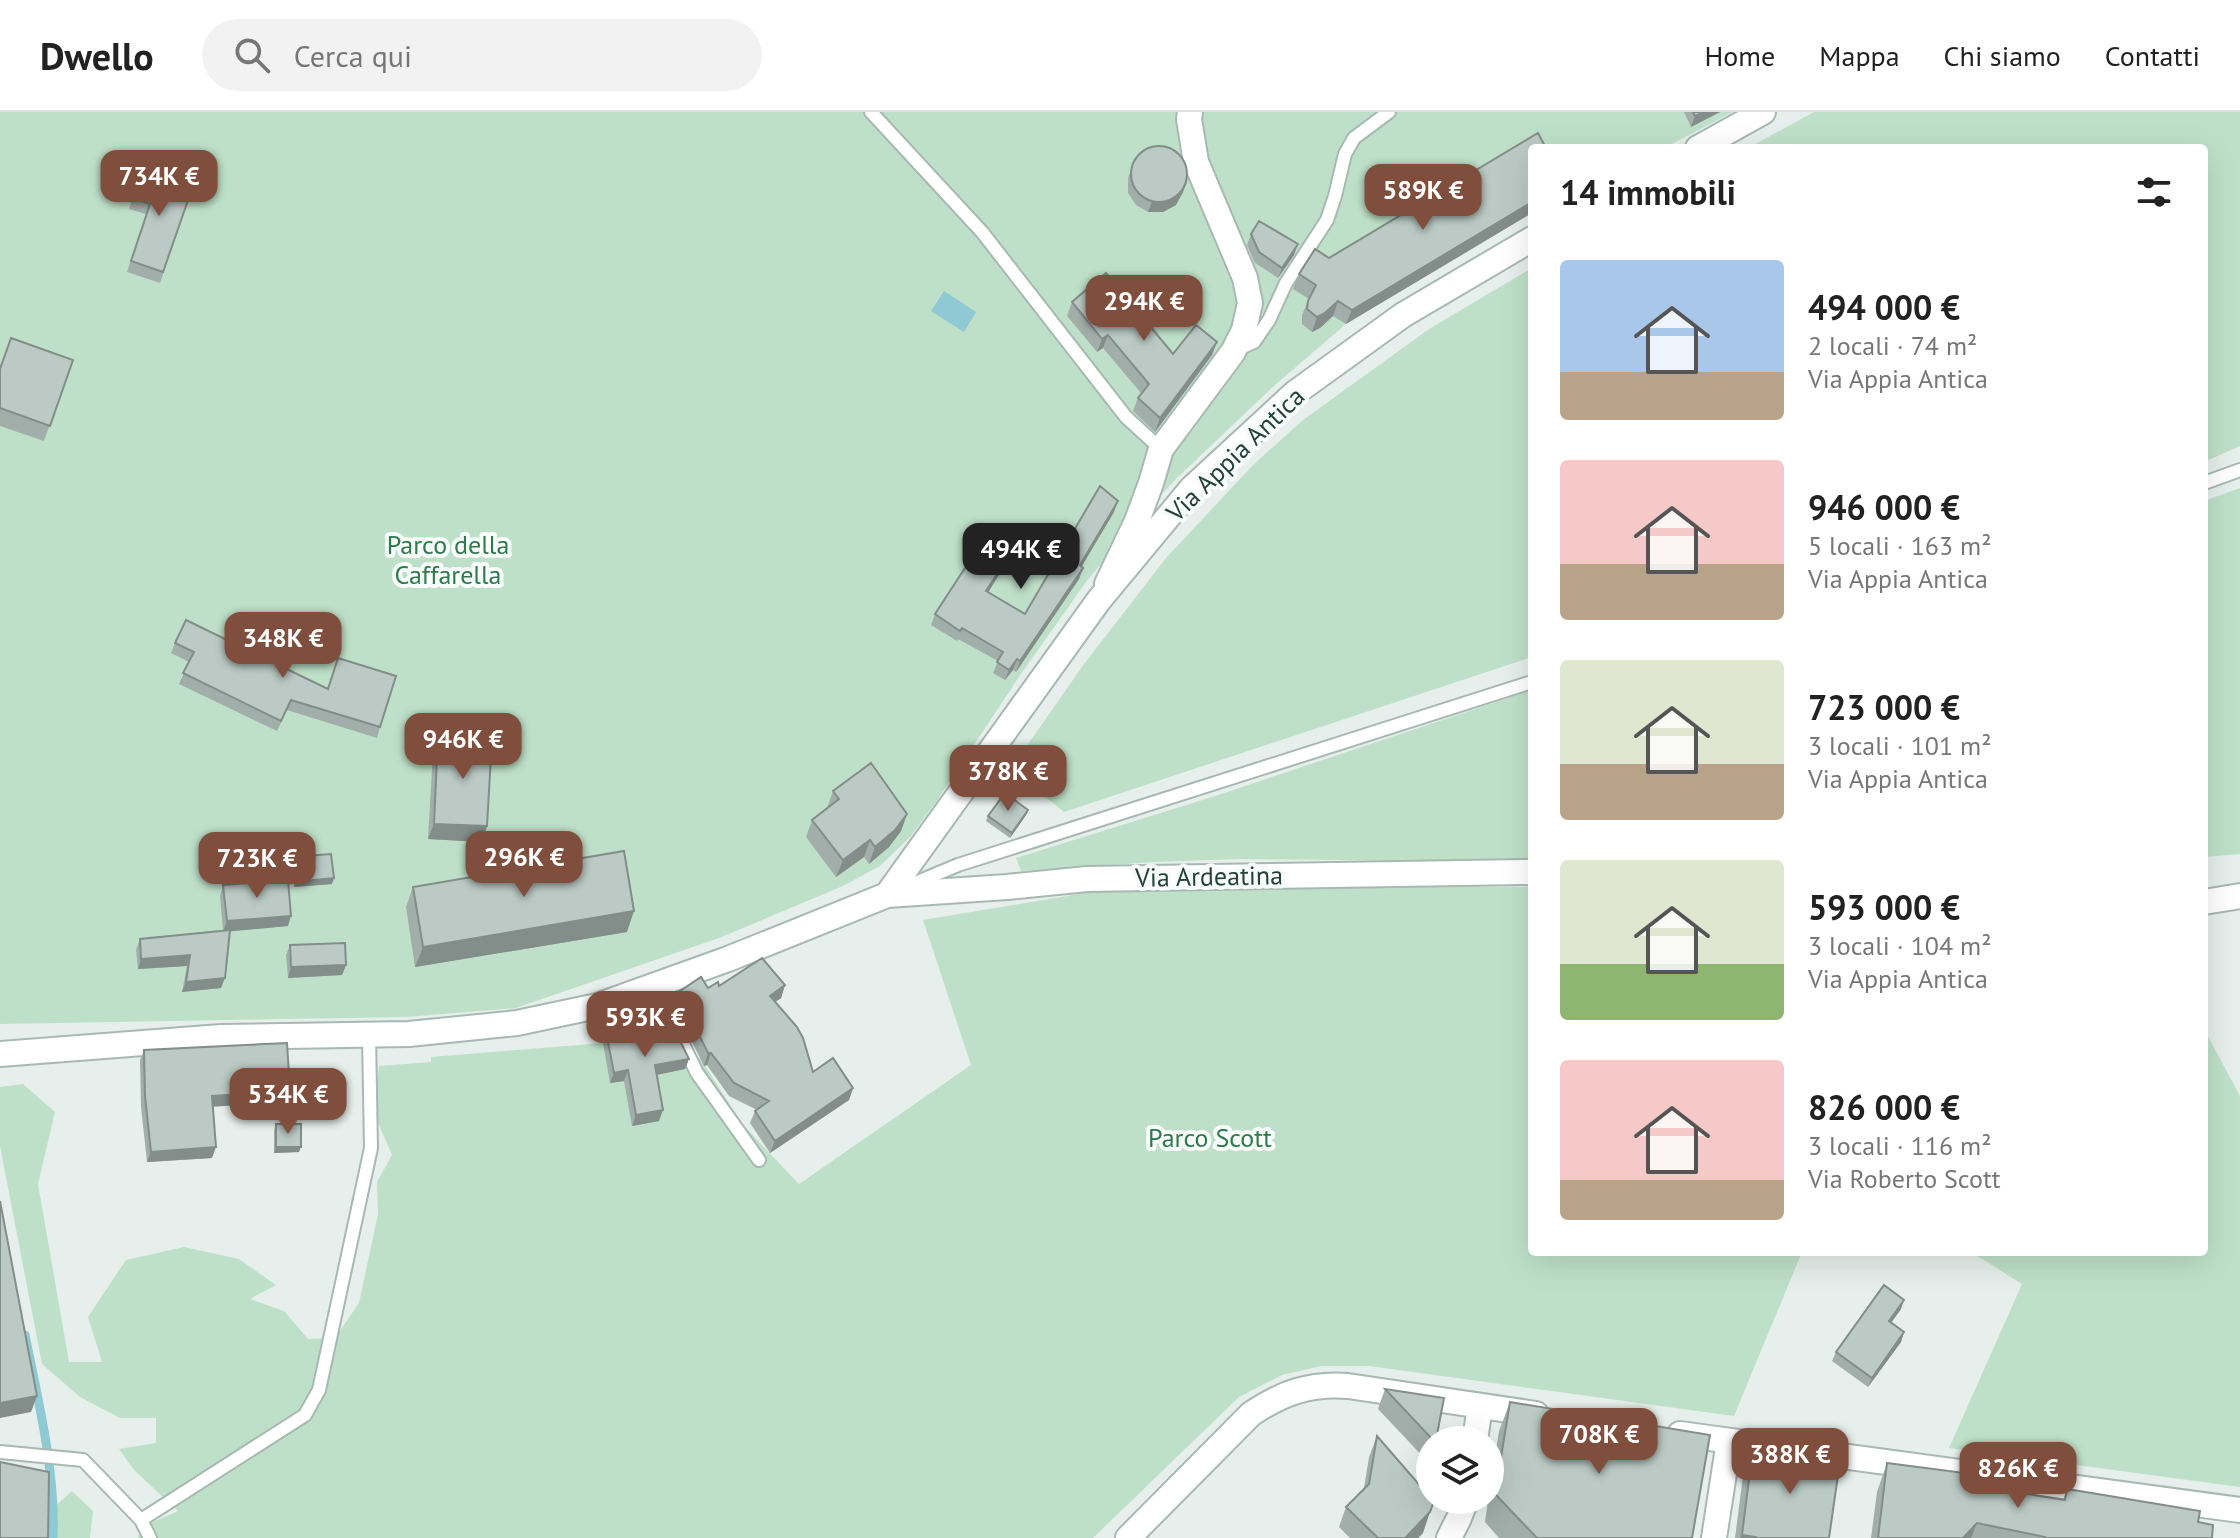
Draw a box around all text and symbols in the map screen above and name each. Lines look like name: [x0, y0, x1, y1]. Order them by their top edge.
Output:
search box: [202, 19, 762, 91]
text: Dwello: [40, 31, 154, 80]
icon: search: [230, 33, 274, 77]
text: Cerca qui: [294, 36, 412, 75]
text: Home: [1705, 37, 1775, 74]
text: Mappa: [1819, 37, 1900, 74]
text: Chi siamo: [1944, 37, 2061, 74]
text: Contatti: [2105, 37, 2200, 74]
pin: 734K €: [94, 150, 224, 218]
text: 734K €: [119, 159, 199, 192]
pin: 589K €: [1358, 164, 1488, 232]
text: 14 immobili: [1560, 170, 1736, 214]
icon: filters: [2132, 170, 2176, 214]
text: 589K €: [1383, 173, 1463, 206]
pin: 294K €: [1079, 275, 1209, 343]
text: 294K €: [1104, 284, 1184, 317]
text: 494 000 €: [1808, 285, 1960, 329]
icon: home: [1624, 292, 1720, 388]
text: 2 locali · 74 m²: [1808, 329, 1977, 362]
text: Via Appia Antica: [1808, 362, 1988, 395]
street label: Via Appia Antica: [1158, 380, 1311, 529]
text: 946 000 €: [1808, 485, 1960, 529]
icon: home: [1624, 492, 1720, 588]
pin: 494K €: [956, 523, 1086, 591]
park label: Parco della Caffarella: [387, 528, 509, 591]
text: 5 locali · 163 m²: [1808, 529, 1991, 562]
text: 494K €: [981, 532, 1061, 565]
text: Via Appia Antica: [1808, 562, 1988, 595]
pin: 348K €: [218, 612, 348, 680]
text: 348K €: [243, 621, 323, 654]
text: 723 000 €: [1808, 685, 1960, 729]
icon: home: [1624, 692, 1720, 788]
pin: 946K €: [398, 713, 528, 781]
text: 946K €: [423, 722, 503, 755]
text: 3 locali · 101 m²: [1808, 729, 1991, 762]
pin: 378K €: [943, 745, 1073, 813]
text: 378K €: [968, 754, 1048, 787]
text: Via Appia Antica: [1808, 762, 1988, 795]
pin: 296K €: [459, 831, 589, 899]
pin: 723K €: [192, 832, 322, 900]
text: 296K €: [484, 840, 564, 873]
text: 723K €: [217, 841, 297, 874]
street label: Via Ardeatina: [1134, 858, 1283, 894]
text: 593 000 €: [1808, 885, 1960, 929]
icon: home: [1624, 892, 1720, 988]
text: 3 locali · 104 m²: [1808, 929, 1991, 962]
text: Via Appia Antica: [1808, 962, 1988, 995]
pin: 593K €: [580, 991, 710, 1059]
text: 593K €: [605, 1000, 685, 1033]
pin: 534K €: [223, 1068, 353, 1136]
text: 534K €: [248, 1077, 328, 1110]
text: 826 000 €: [1808, 1085, 1960, 1129]
icon: home: [1624, 1092, 1720, 1188]
park label: Parco Scott: [1148, 1121, 1272, 1154]
text: 3 locali · 116 m²: [1808, 1129, 1991, 1162]
text: Via Roberto Scott: [1808, 1162, 2001, 1195]
pin: 708K €: [1534, 1408, 1664, 1476]
text: 708K €: [1559, 1417, 1639, 1450]
map controls: [1416, 1426, 1504, 1514]
button: layers: [1416, 1426, 1504, 1514]
pin: 388K €: [1725, 1428, 1855, 1496]
text: 388K €: [1750, 1437, 1830, 1470]
pin: 826K €: [1953, 1442, 2083, 1510]
text: 826K €: [1978, 1451, 2058, 1484]

